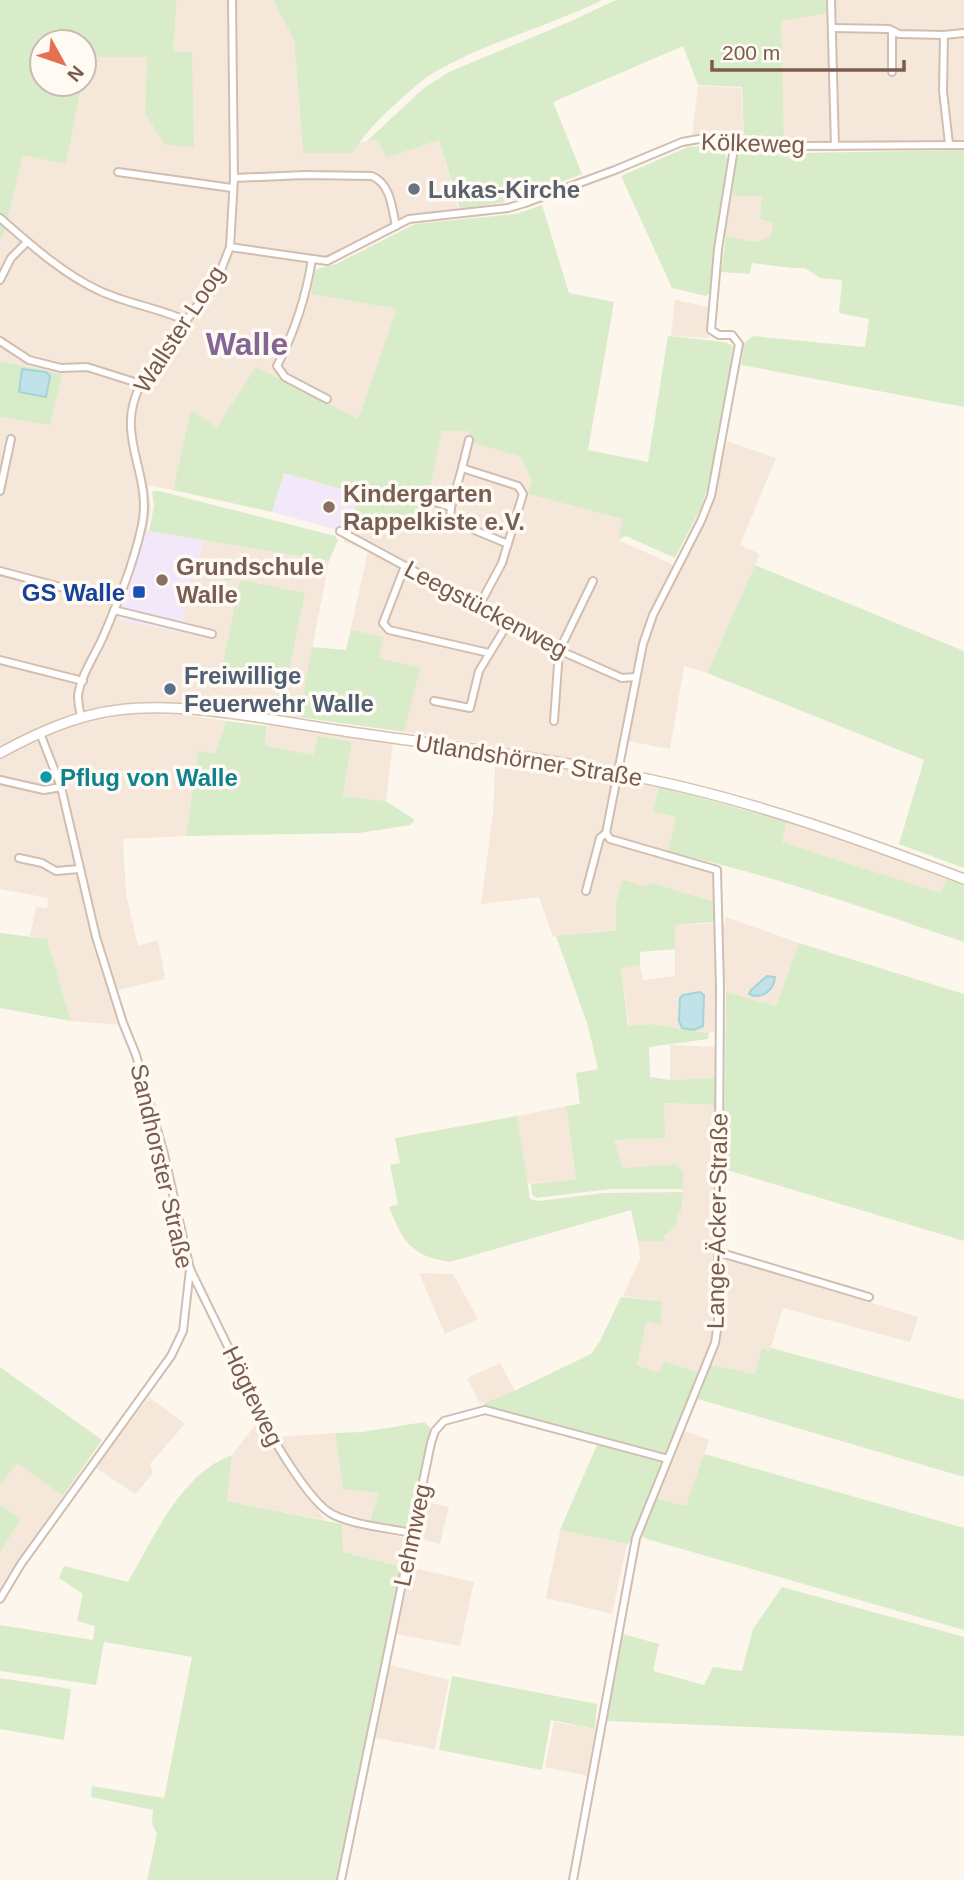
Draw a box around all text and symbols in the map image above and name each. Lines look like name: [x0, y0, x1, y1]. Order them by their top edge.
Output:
north arrow: [28, 28, 98, 98]
scale bar: [712, 28, 904, 72]
text: 200 m: [722, 41, 780, 64]
text: N: [63, 62, 88, 86]
street label: Kölkeweg: [701, 128, 805, 158]
place label: Lukas-Kirche: [428, 176, 580, 203]
marker: Lukas-Kirche: [406, 181, 422, 197]
street label: Wallster Loog: [128, 260, 230, 398]
district label: Walle: [206, 326, 288, 362]
place label: Kindergarten Rappelkiste e.V.: [343, 480, 525, 535]
marker: Kindergarten Rappelkiste e.V.: [321, 499, 337, 515]
place label: Grundschule Walle: [176, 553, 324, 608]
street label: Leegstückenweg: [400, 555, 572, 663]
marker: Grundschule Walle: [154, 572, 170, 588]
place label: GS Walle: [22, 579, 125, 606]
marker: GS Walle: [131, 584, 147, 600]
place label: Freiwillige Feuerwehr Walle: [184, 662, 374, 717]
marker: Freiwillige Feuerwehr Walle: [162, 681, 178, 697]
street label: Utlandshörner Straße: [414, 729, 644, 791]
place label: Pflug von Walle: [60, 764, 238, 791]
marker: Pflug von Walle: [38, 769, 54, 785]
street label: Sandhorster Straße: [125, 1061, 199, 1271]
street label: Lange-Äcker-Straße: [702, 1113, 732, 1329]
street label: Högteweg: [217, 1342, 289, 1450]
street label: Lehmweg: [388, 1481, 436, 1589]

